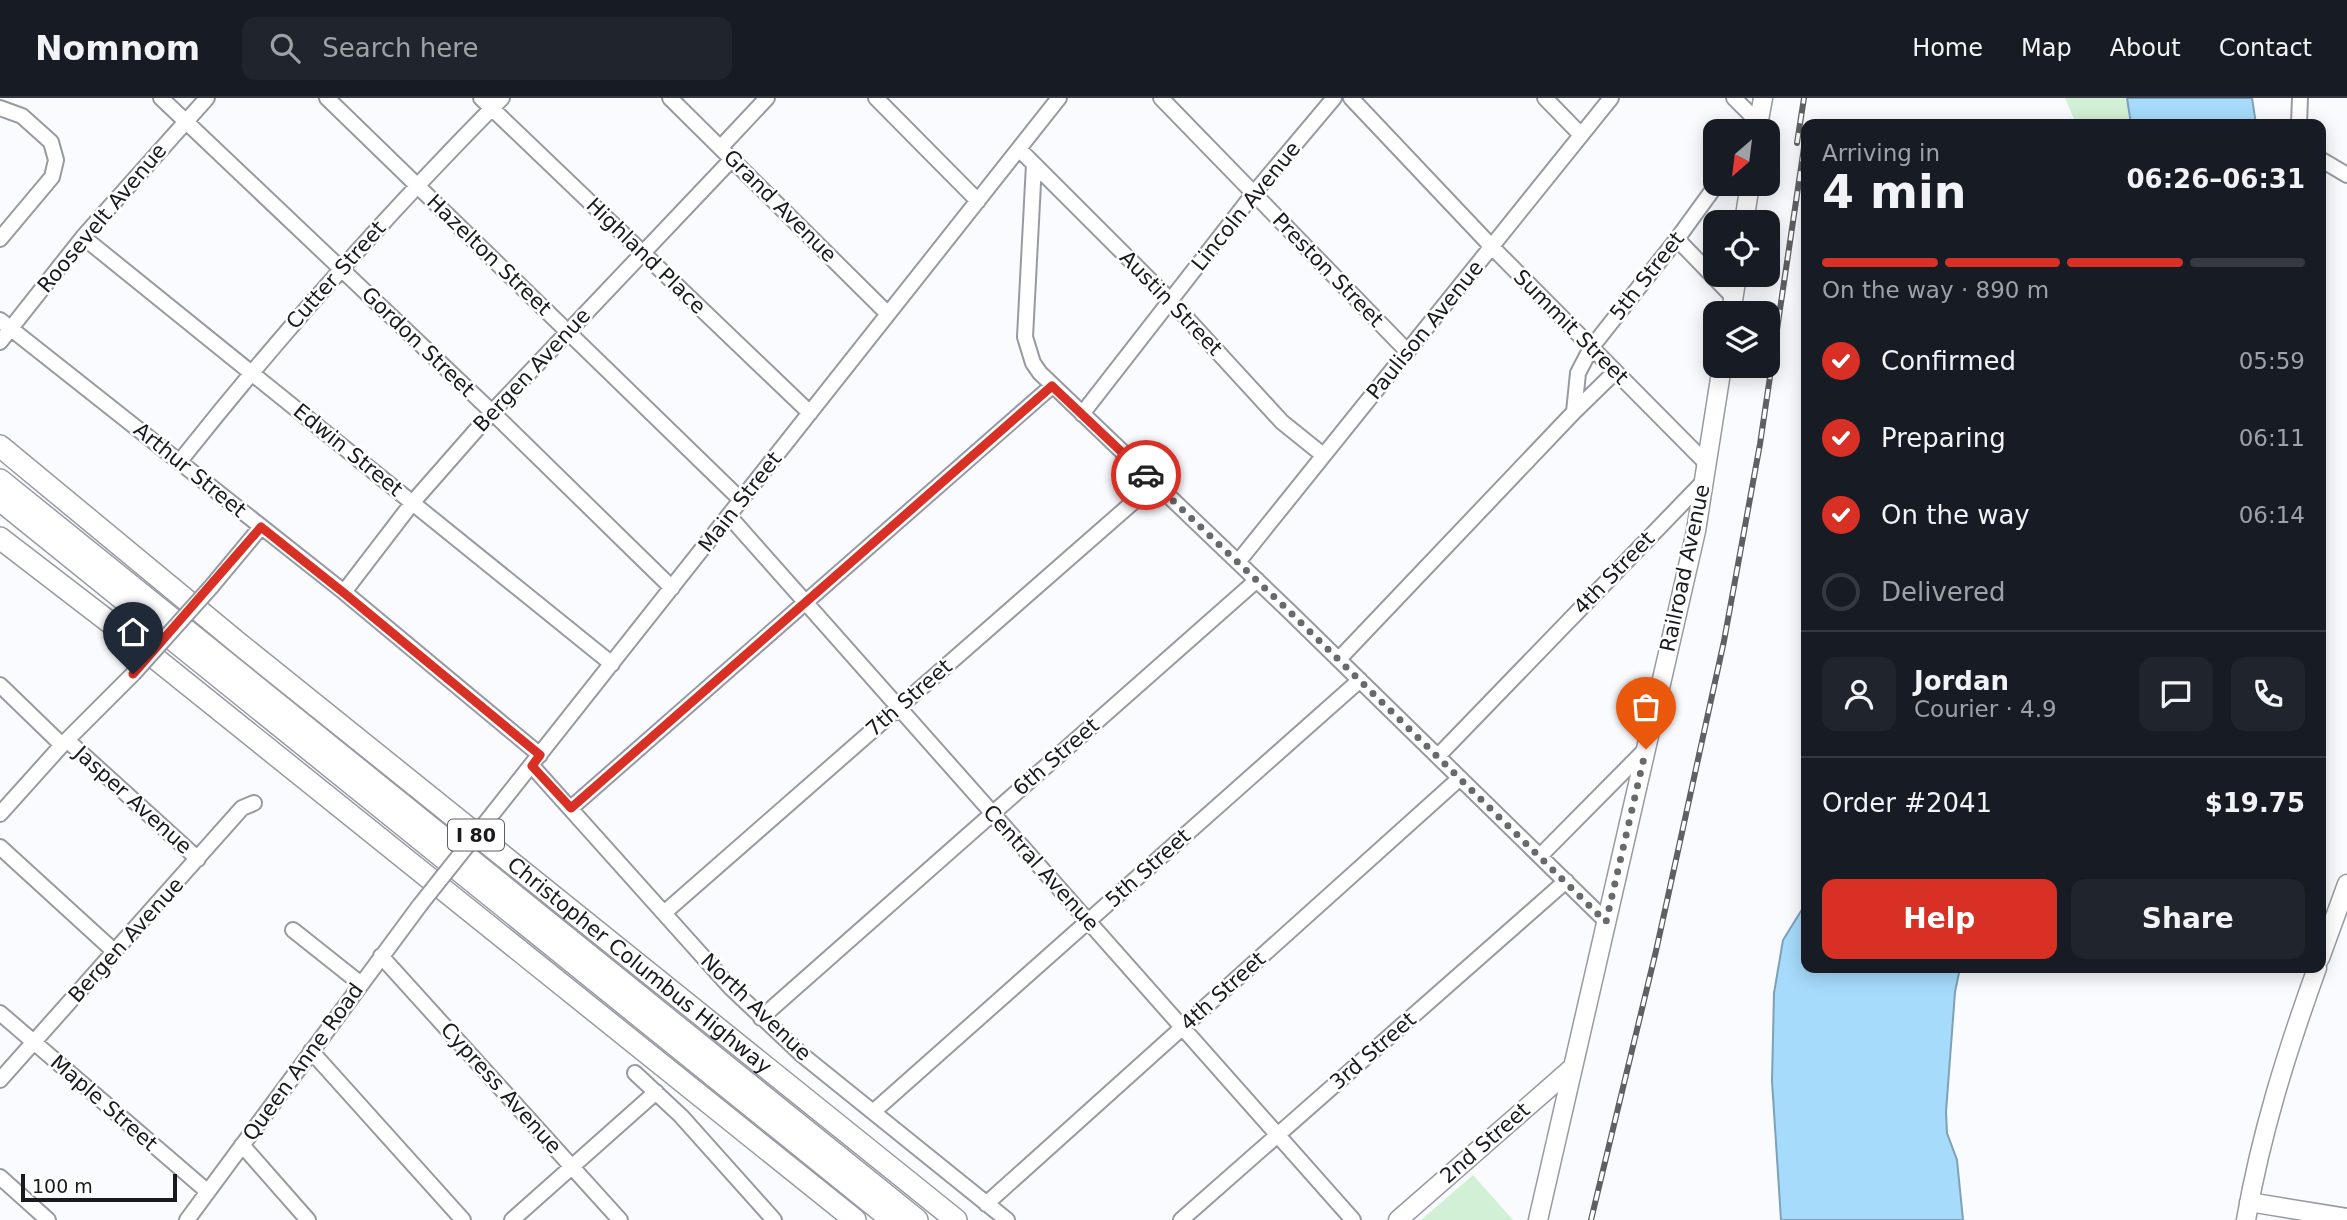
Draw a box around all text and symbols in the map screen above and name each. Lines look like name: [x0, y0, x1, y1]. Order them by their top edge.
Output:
search box: [242, 17, 732, 80]
text: Nomnom: [35, 29, 200, 68]
icon: search: [266, 29, 304, 67]
text: Search here: [322, 33, 478, 63]
text: Home: [1912, 34, 1983, 62]
text: Map: [2021, 34, 2072, 62]
text: About: [2110, 34, 2181, 62]
text: Contact: [2219, 34, 2312, 62]
north arrow: [1703, 119, 1780, 196]
map controls: [1703, 119, 1780, 378]
street label: Lincoln Avenue: [1187, 137, 1305, 275]
street label: Roosevelt Avenue: [33, 139, 171, 297]
text: Arriving in: [1822, 140, 1940, 166]
street label: Grand Avenue: [719, 145, 841, 267]
text: 06:26–06:31: [2126, 164, 2305, 194]
text: 4 min: [1822, 165, 1966, 219]
street label: Hazelton Street: [422, 190, 556, 320]
street label: Highland Place: [582, 193, 710, 319]
street label: Preston Street: [1268, 208, 1388, 332]
button: locate: [1703, 210, 1780, 287]
street label: Cutter Street: [281, 216, 391, 334]
street label: 5th Street: [1605, 227, 1689, 325]
street label: Austin Street: [1115, 246, 1227, 360]
street label: Paulison Avenue: [1362, 256, 1488, 404]
street label: Summit Street: [1509, 265, 1633, 389]
text: On the way · 890 m: [1822, 277, 2049, 303]
street label: Gordon Street: [357, 282, 479, 402]
button: layers: [1703, 301, 1780, 378]
street label: Bergen Avenue: [469, 303, 595, 437]
icon: check: [1822, 342, 1860, 380]
text: Confirmed: [1881, 346, 2016, 376]
text: 05:59: [2239, 348, 2305, 374]
street label: Edwin Street: [289, 399, 407, 501]
street label: Arthur Street: [129, 418, 251, 522]
icon: check: [1822, 419, 1860, 457]
text: Preparing: [1881, 423, 2006, 453]
text: 06:11: [2239, 425, 2305, 451]
courier: [1111, 440, 1181, 510]
street label: Main Street: [693, 447, 787, 557]
icon: car: [1127, 456, 1165, 494]
street label: Railroad Avenue: [1656, 482, 1714, 654]
icon: check: [1822, 496, 1860, 534]
text: On the way: [1881, 500, 2030, 530]
text: 06:14: [2239, 502, 2305, 528]
street label: 4th Street: [1569, 527, 1659, 619]
text: Delivered: [1881, 577, 2005, 607]
pin: [103, 602, 163, 674]
icon: home: [114, 613, 152, 651]
street label: 7th Street: [861, 654, 957, 742]
button: person: [1822, 657, 1896, 731]
button: chat: [2139, 657, 2213, 731]
button: phone: [2231, 657, 2305, 731]
text: Jordan: [1914, 666, 2009, 696]
pin: [1616, 677, 1676, 749]
icon: bag: [1627, 688, 1665, 726]
text: Courier · 4.9: [1914, 696, 2057, 722]
street label: 6th Street: [1008, 713, 1104, 801]
street label: Jasper Avenue: [68, 740, 197, 859]
text: Order #2041: [1822, 788, 1992, 818]
text: $19.75: [2205, 788, 2305, 818]
street label: Central Avenue: [978, 800, 1104, 936]
road number: I 80: [448, 820, 504, 850]
street label: 5th Street: [1101, 824, 1195, 912]
street label: Christopher Columbus Highway: [503, 852, 776, 1079]
street label: Bergen Avenue: [64, 873, 188, 1007]
button: Help: [1822, 879, 2057, 959]
button: Share: [2071, 879, 2305, 959]
street label: 4th Street: [1176, 947, 1270, 1035]
street label: North Avenue: [696, 949, 816, 1065]
street label: Queen Anne Road: [238, 979, 368, 1145]
street label: 3rd Street: [1325, 1007, 1421, 1095]
street label: Cypress Avenue: [436, 1018, 566, 1158]
street label: Maple Street: [46, 1050, 162, 1156]
street label: 2nd Street: [1435, 1098, 1535, 1188]
scale bar: [21, 1171, 177, 1203]
text: 100 m: [32, 1175, 93, 1197]

